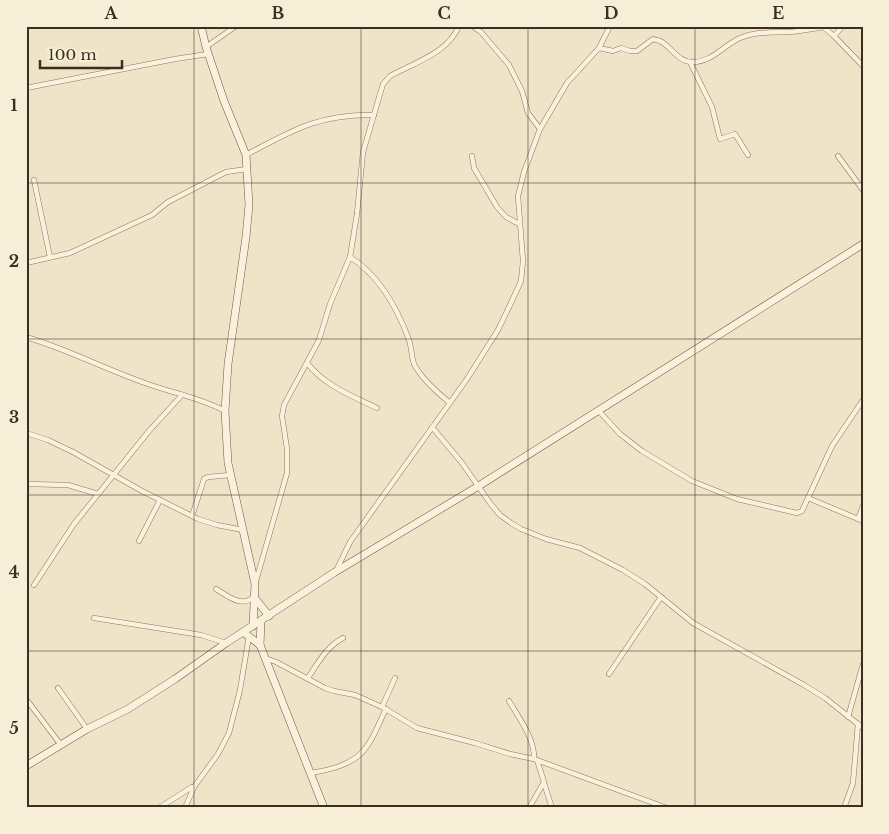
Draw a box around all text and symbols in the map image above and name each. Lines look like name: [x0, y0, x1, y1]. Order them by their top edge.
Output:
text: A: [104, 3, 119, 23]
text: B: [272, 3, 285, 23]
text: C: [437, 3, 451, 23]
text: D: [604, 3, 618, 23]
text: E: [772, 3, 784, 23]
scale bar: [40, 38, 122, 70]
text: 100 m: [48, 45, 97, 64]
text: 1: [11, 95, 18, 115]
text: 2: [9, 251, 19, 271]
text: 3: [9, 407, 19, 427]
text: 4: [9, 562, 19, 582]
text: 5: [9, 718, 19, 738]

